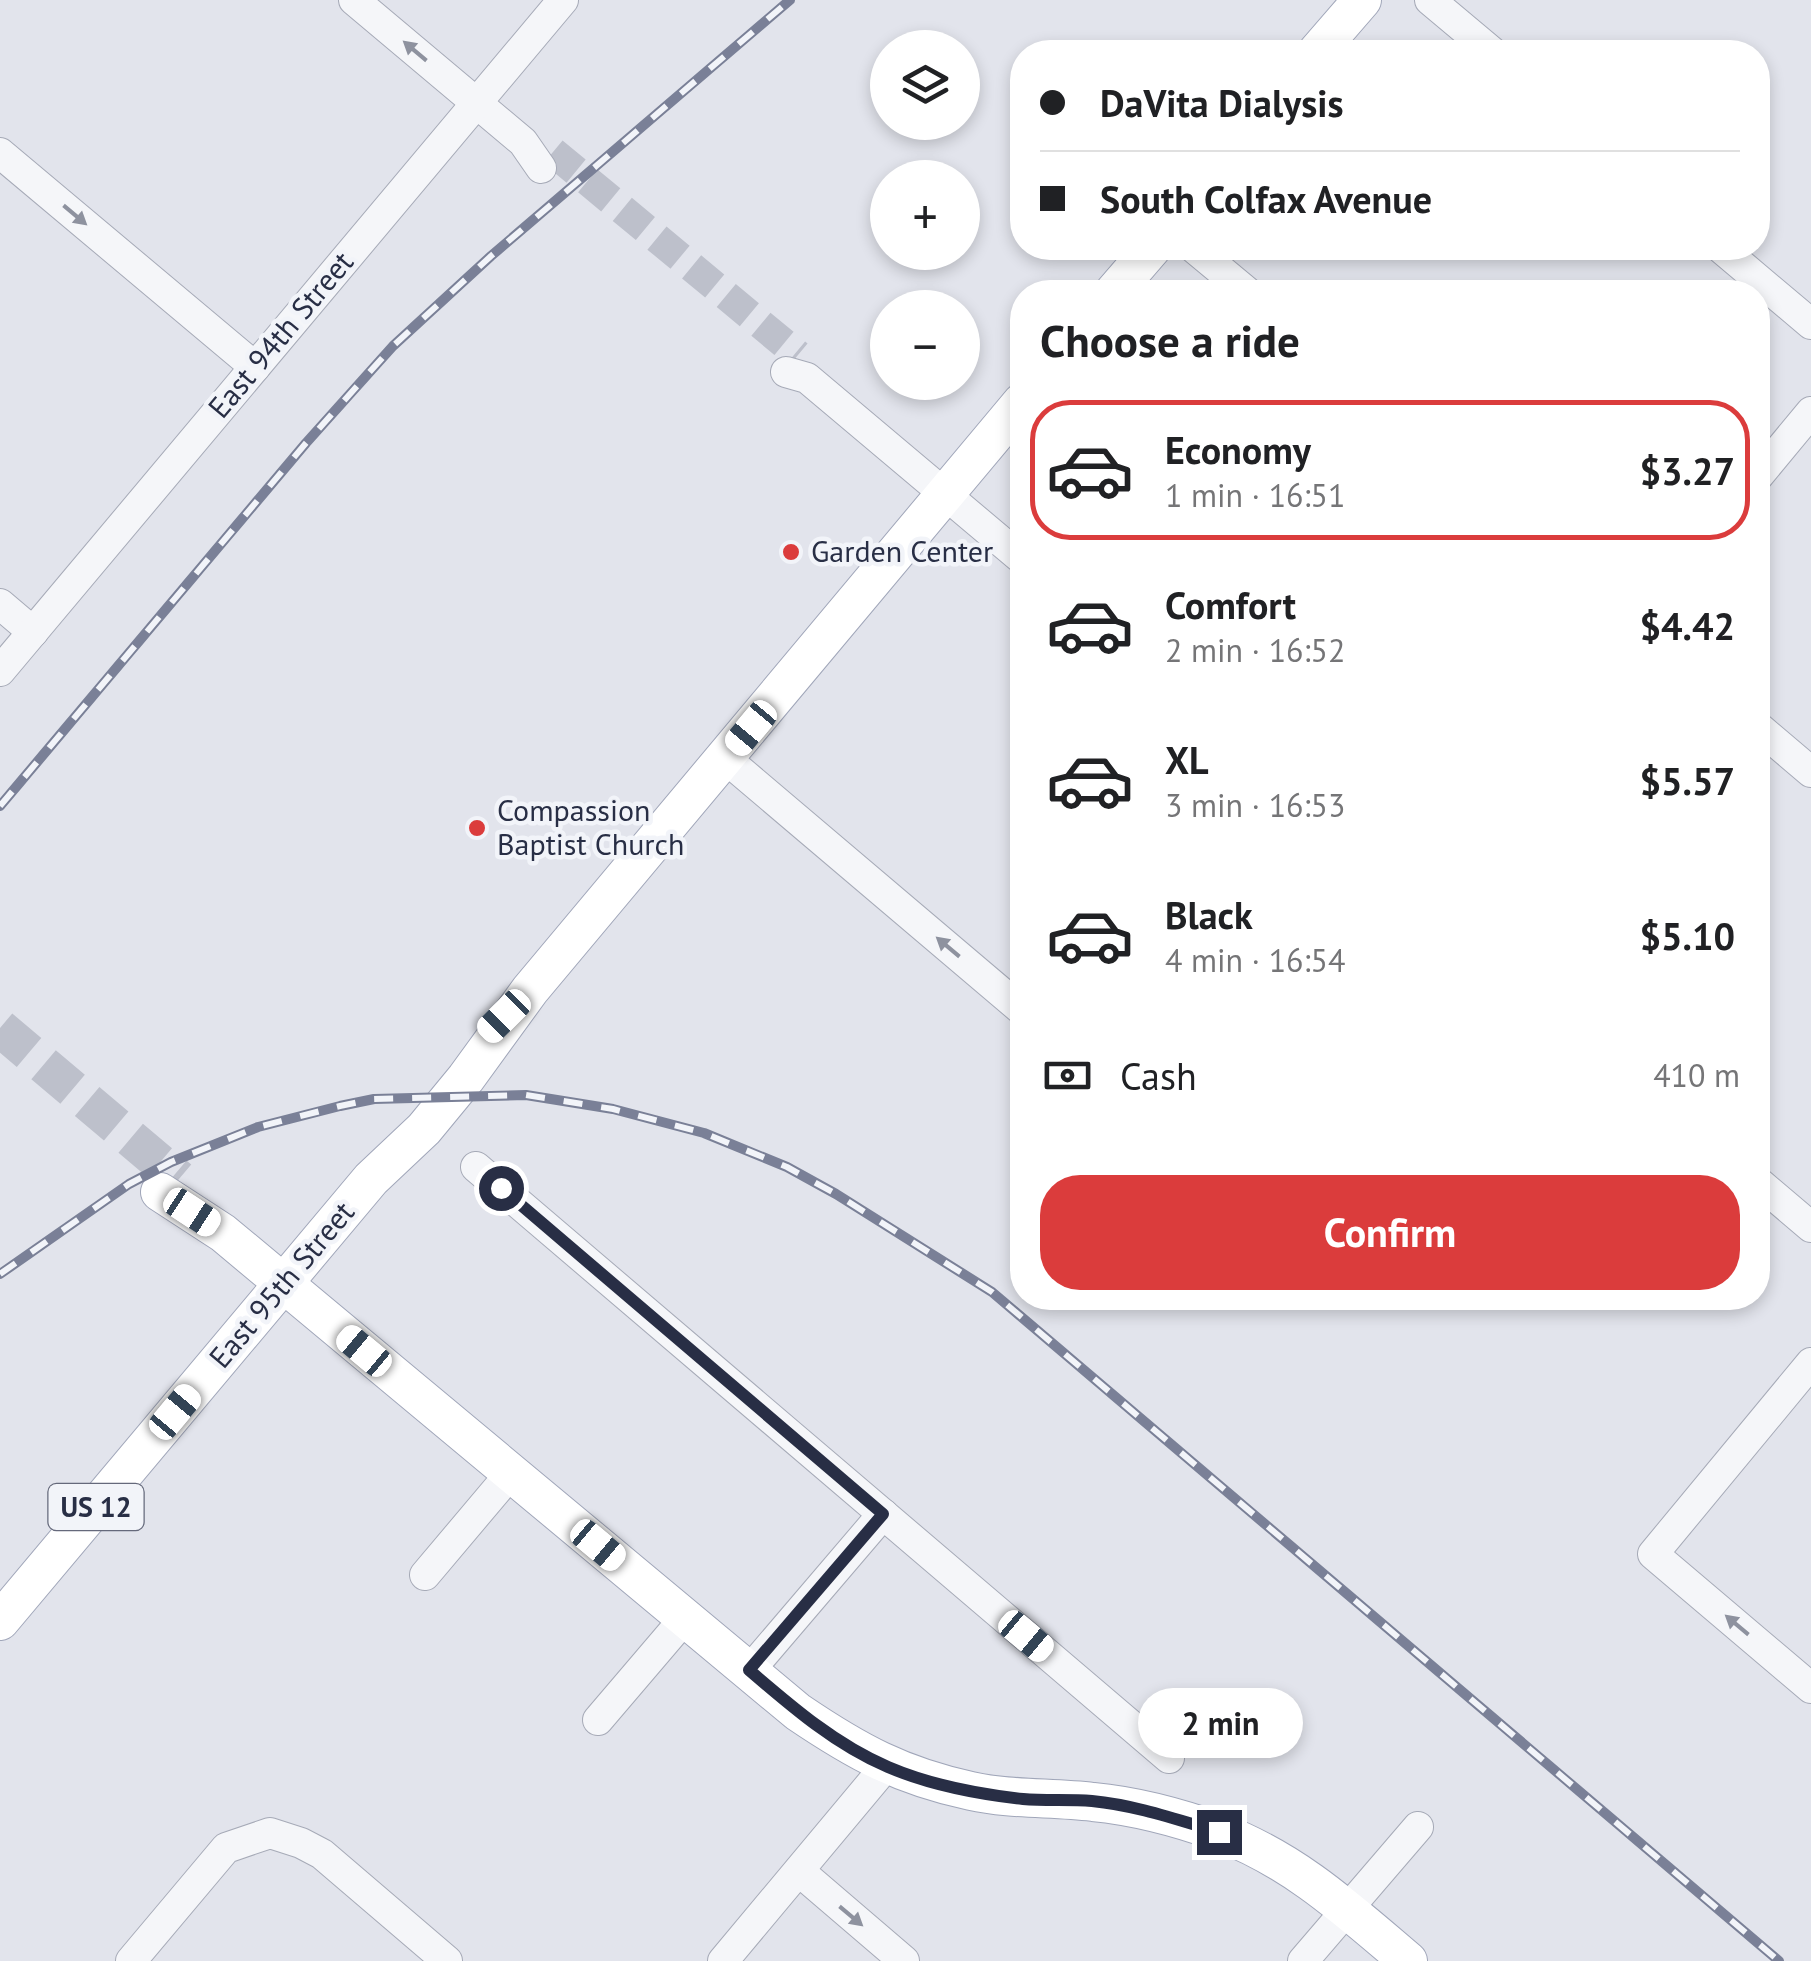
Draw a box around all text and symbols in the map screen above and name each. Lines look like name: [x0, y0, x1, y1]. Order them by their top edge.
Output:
map controls: [870, 30, 980, 400]
button: layers: [870, 30, 980, 140]
one-way arrow: [403, 41, 428, 63]
text: DaVita Dialysis: [1100, 78, 1344, 127]
button: +: [870, 160, 980, 270]
text: South Colfax Avenue: [1100, 174, 1432, 223]
one-way arrow: [62, 204, 87, 226]
street label: East 94th Street: [199, 243, 361, 425]
button: −: [870, 290, 980, 400]
text: Choose a ride: [1040, 311, 1300, 369]
icon: car: [1045, 425, 1135, 515]
text: Economy: [1165, 425, 1311, 474]
text: $3.27: [1639, 446, 1735, 495]
text: 1 min · 16:51: [1165, 474, 1345, 516]
place label: Garden Center: [811, 531, 993, 570]
marker: Garden Center: [780, 541, 802, 563]
icon: car: [1045, 580, 1135, 670]
text: Comfort: [1165, 580, 1296, 629]
text: $4.42: [1639, 601, 1735, 650]
text: 2 min · 16:52: [1165, 629, 1345, 671]
car: [720, 695, 782, 761]
icon: car: [1045, 735, 1135, 825]
text: XL: [1165, 735, 1209, 784]
text: $5.57: [1639, 756, 1735, 805]
text: 3 min · 16:53: [1165, 784, 1345, 826]
place label: Compassion Baptist Church: [497, 790, 685, 863]
marker: Compassion Baptist Church: [466, 817, 488, 839]
icon: car: [1045, 890, 1135, 980]
text: Black: [1165, 890, 1253, 939]
text: $5.10: [1639, 911, 1735, 960]
one-way arrow: [936, 936, 961, 958]
text: 4 min · 16:54: [1165, 939, 1345, 981]
car: [472, 984, 536, 1048]
icon: cash: [1040, 1048, 1095, 1103]
text: Cash: [1120, 1051, 1197, 1100]
text: 410 m: [1653, 1054, 1740, 1096]
route start: [479, 1166, 524, 1211]
button: Confirm: [1040, 1175, 1740, 1290]
car: [159, 1183, 225, 1241]
street label: East 95th Street: [200, 1193, 362, 1375]
car: [331, 1320, 397, 1382]
car: [144, 1379, 206, 1445]
road number: US 12: [48, 1484, 144, 1530]
car: [565, 1514, 631, 1576]
car: [993, 1605, 1059, 1667]
one-way arrow: [1724, 1614, 1749, 1636]
callout: 2 min: [1136, 1687, 1302, 1757]
text: 2 min: [1181, 1702, 1260, 1744]
route end: [1197, 1810, 1242, 1855]
one-way arrow: [839, 1905, 864, 1926]

